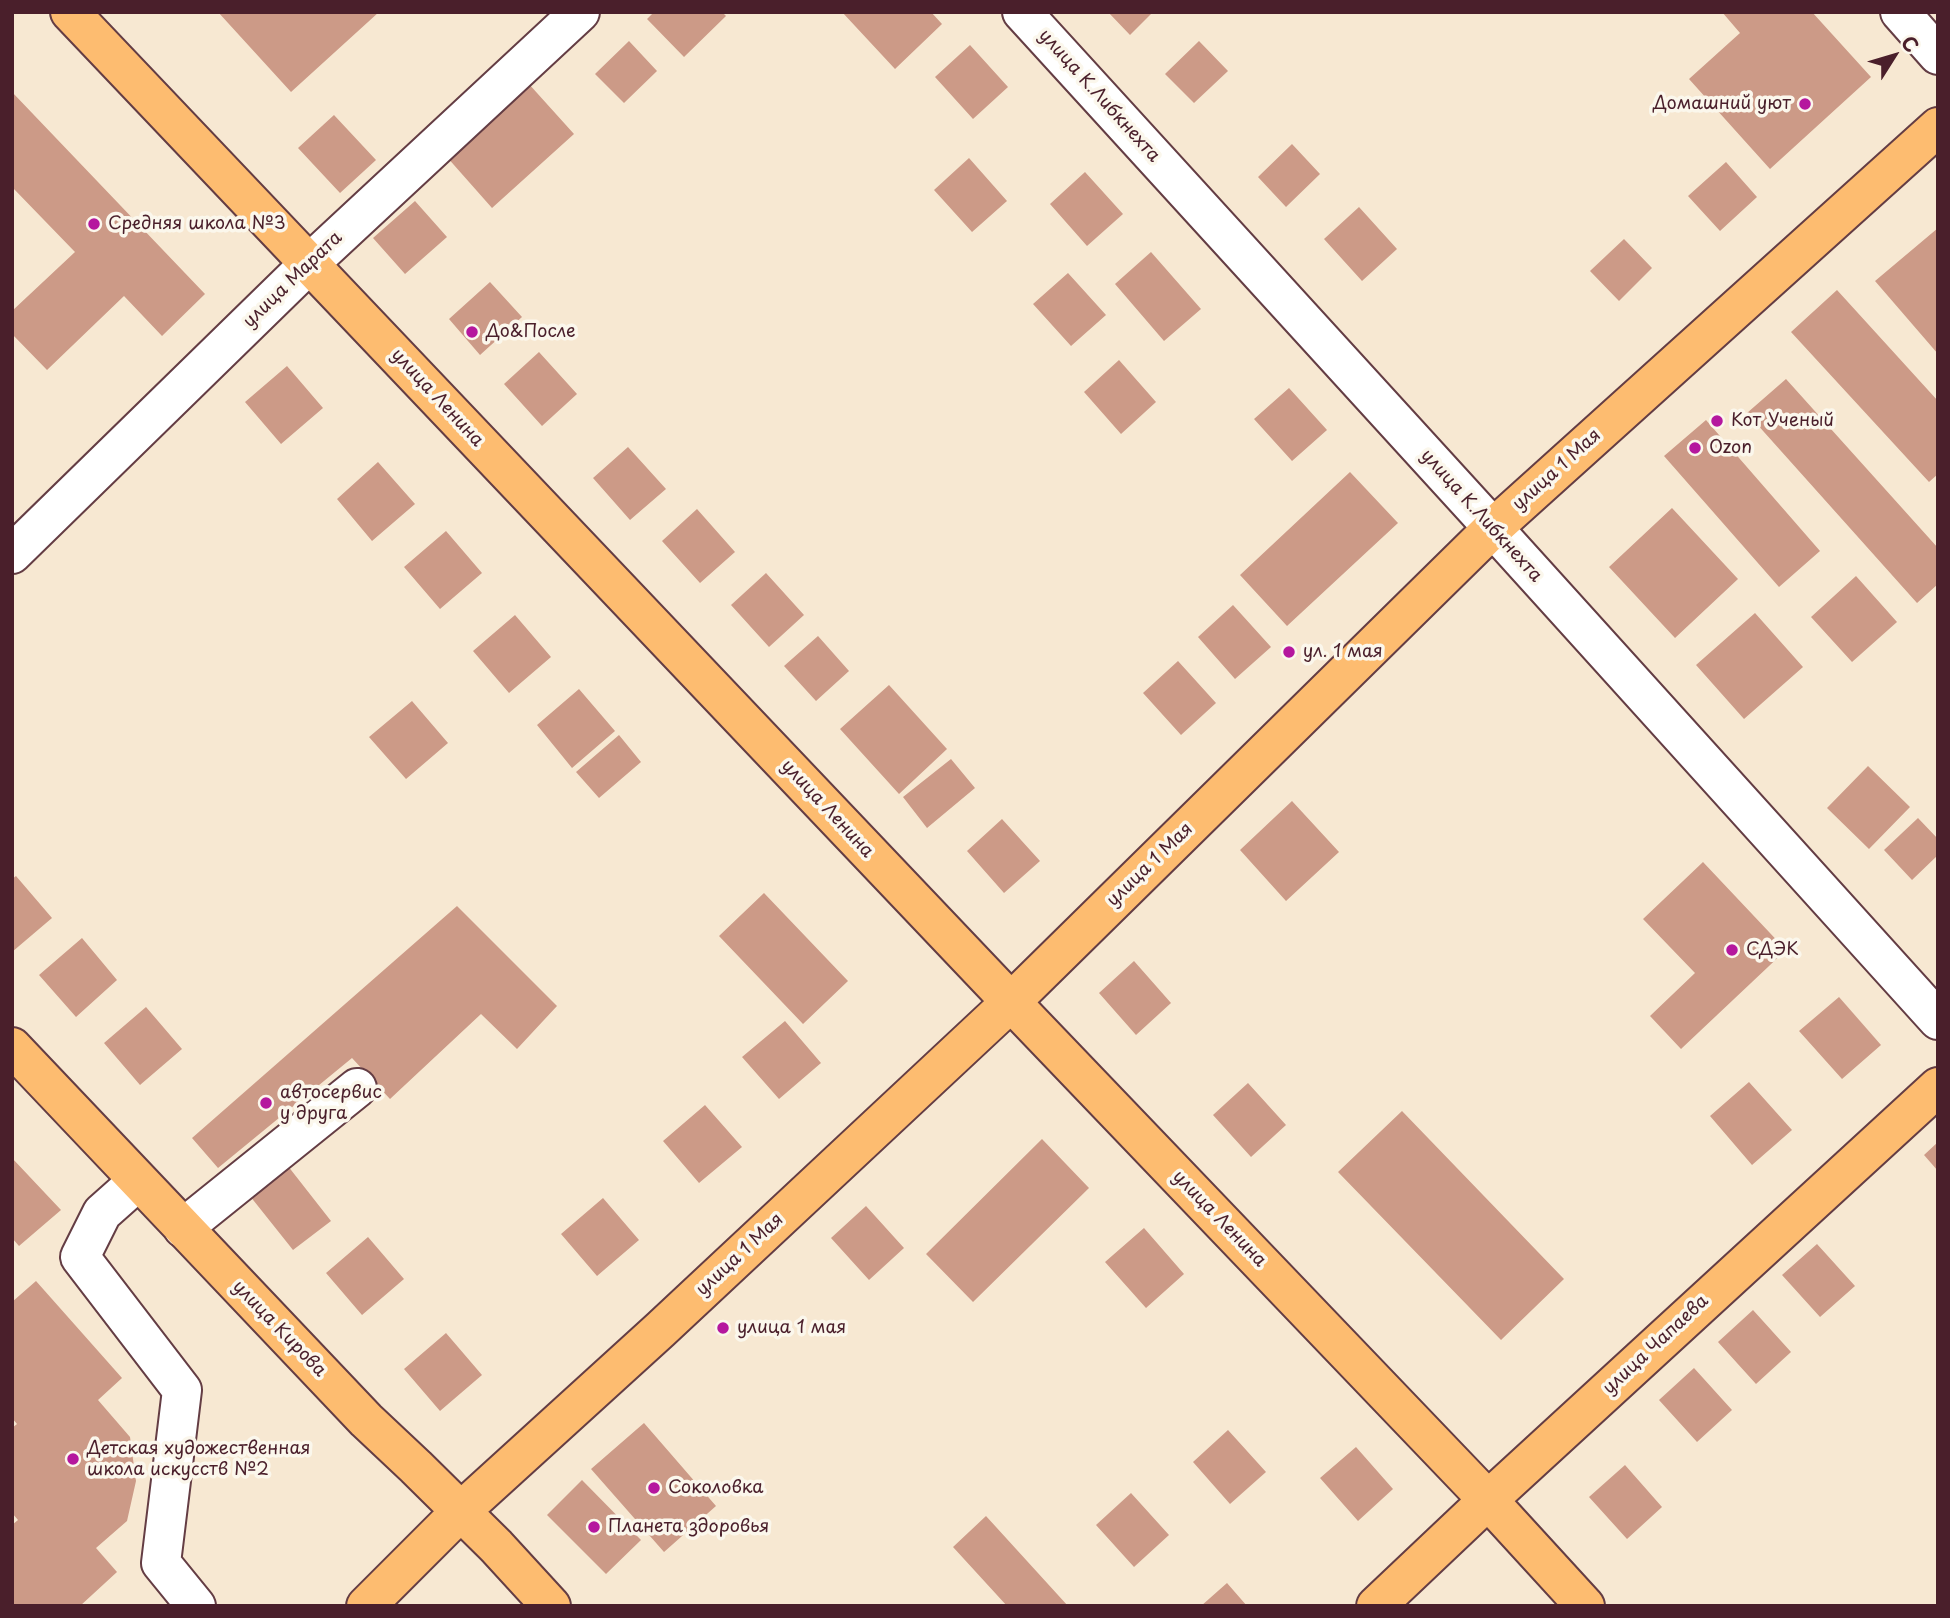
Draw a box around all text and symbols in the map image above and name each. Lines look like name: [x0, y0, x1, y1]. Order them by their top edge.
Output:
north arrow: [1859, 21, 1929, 91]
street label: улица К.Либкнехта: [1034, 25, 1164, 167]
text: С: [1895, 29, 1926, 57]
place label: Домашний уют: [1653, 93, 1791, 115]
marker: Домашний уют: [1797, 96, 1813, 112]
place label: Средняя школа №3: [108, 213, 286, 235]
marker: Средняя школа №3: [86, 216, 102, 232]
street label: улица Марата: [239, 227, 347, 333]
place label: До&После: [486, 321, 576, 343]
marker: До&После: [464, 324, 480, 340]
street label: улица Ленина: [386, 345, 488, 451]
place label: Кот Ученый: [1731, 410, 1834, 432]
marker: Кот Ученый: [1709, 413, 1725, 429]
street label: улица 1 Мая: [1508, 425, 1606, 515]
place label: Ozon: [1709, 437, 1752, 459]
marker: Ozon: [1687, 440, 1703, 456]
street label: улица К.Либкнехта: [1416, 445, 1546, 587]
place label: ул. 1 мая: [1303, 641, 1383, 663]
marker: ул. 1 мая: [1281, 644, 1297, 660]
street label: улица Ленина: [776, 756, 878, 862]
street label: улица 1 Мая: [1102, 819, 1198, 911]
place label: СДЭК: [1746, 939, 1799, 961]
marker: СДЭК: [1724, 942, 1740, 958]
place label: автосервис у друга: [280, 1082, 382, 1124]
marker: автосервис у друга: [258, 1095, 274, 1111]
street label: улица Ленина: [1167, 1166, 1271, 1272]
street label: улица 1 Мая: [692, 1209, 788, 1301]
street label: улица Кирова: [228, 1276, 330, 1382]
street label: улица Чапаева: [1599, 1291, 1713, 1399]
place label: улица 1 мая: [737, 1317, 846, 1339]
marker: улица 1 мая: [715, 1320, 731, 1336]
place label: Детская художественная школа искусств №2: [87, 1438, 310, 1480]
marker: Детская художественная школа искусств №2: [65, 1451, 81, 1467]
place label: Соколовка: [668, 1477, 763, 1499]
marker: Соколовка: [646, 1480, 662, 1496]
place label: Планета здоровья: [608, 1516, 769, 1538]
marker: Планета здоровья: [586, 1519, 602, 1535]

